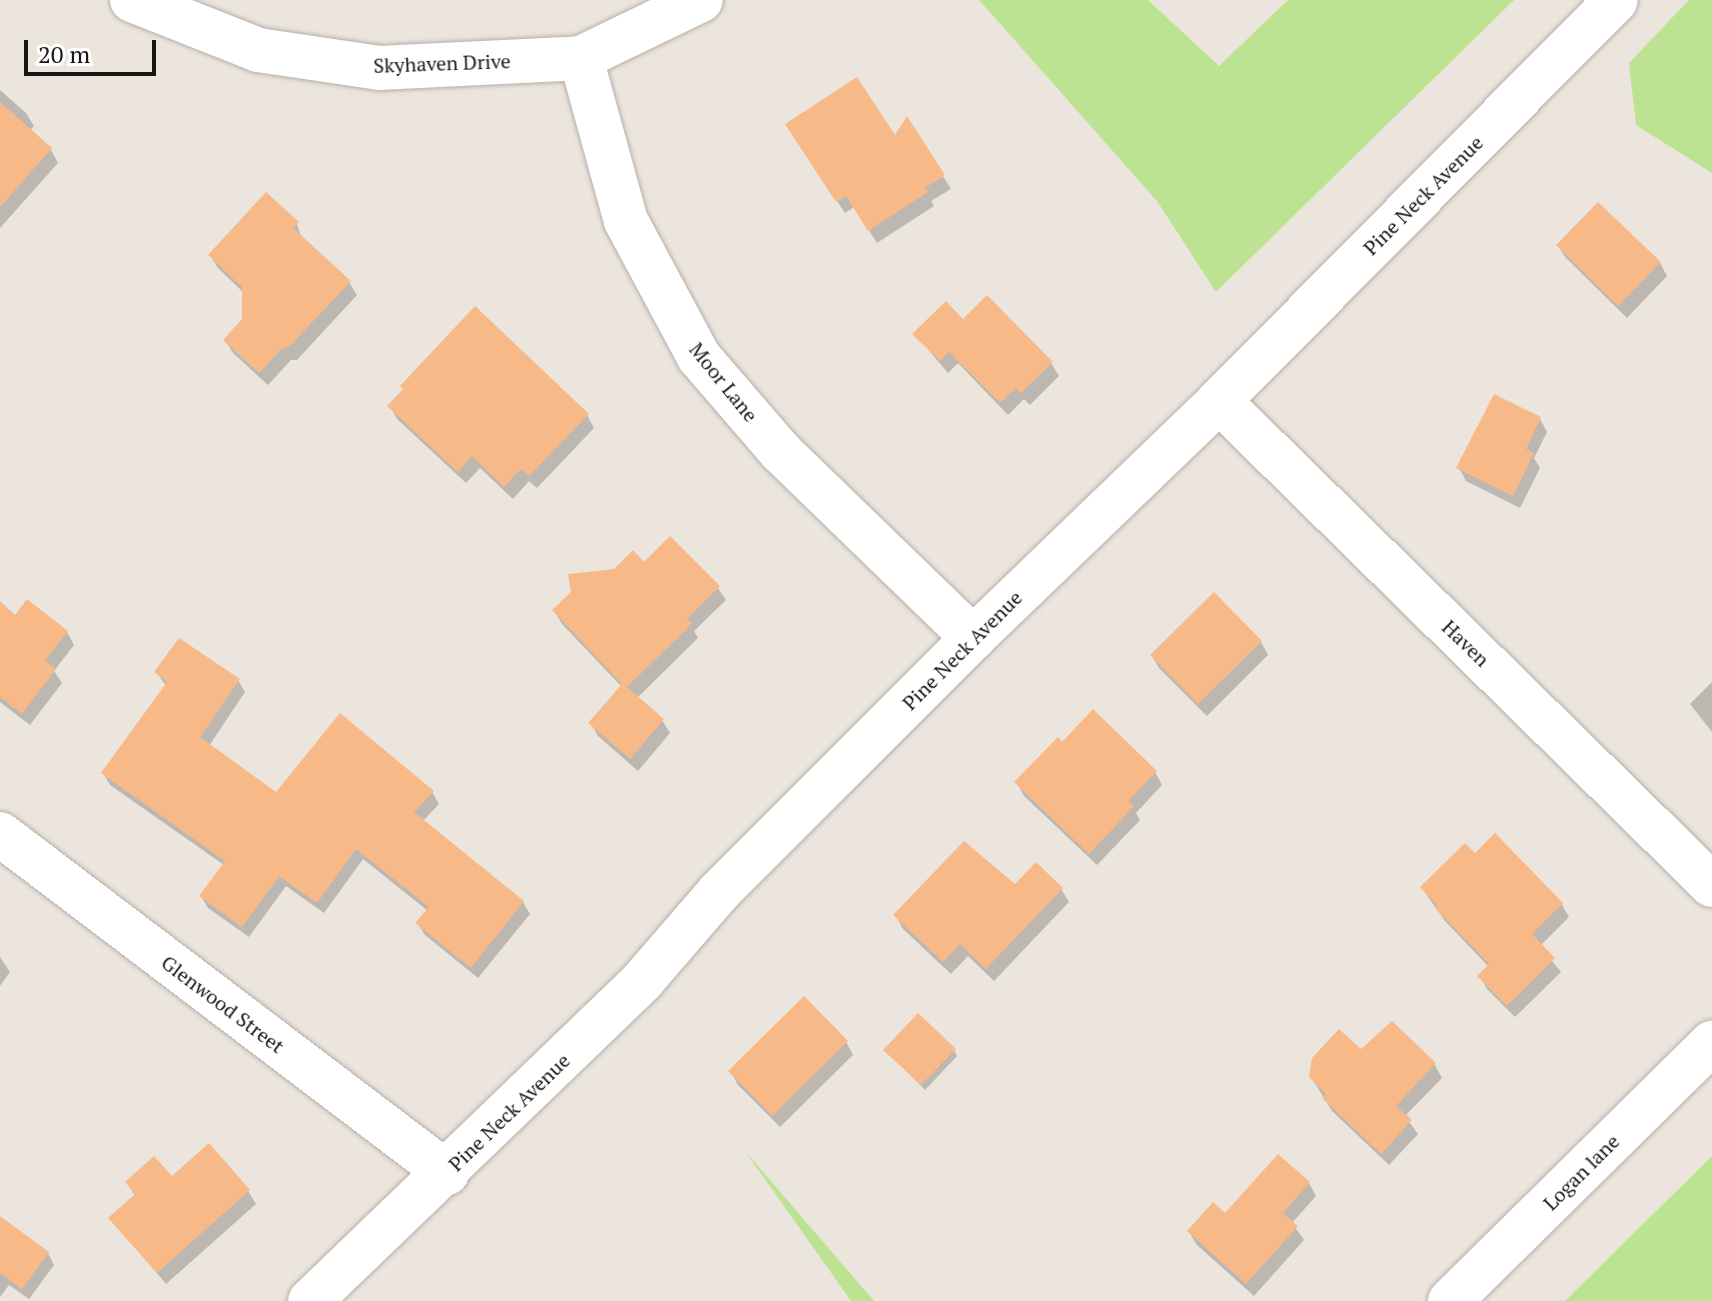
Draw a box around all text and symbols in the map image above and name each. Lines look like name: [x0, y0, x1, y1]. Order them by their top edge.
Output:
scale bar: [28, 24, 160, 74]
text: 20 m: [38, 38, 90, 70]
street label: Skyhaven Drive: [373, 49, 511, 77]
street label: Pine Neck Avenue: [1358, 130, 1488, 260]
street label: Moor Lane: [685, 338, 763, 426]
street label: Pine Neck Avenue: [897, 585, 1027, 715]
street label: Haven: [1437, 615, 1495, 671]
street label: Glenwood Street: [157, 950, 289, 1058]
street label: Pine Neck Avenue: [443, 1048, 575, 1176]
street label: Logan lane: [1538, 1129, 1624, 1215]

